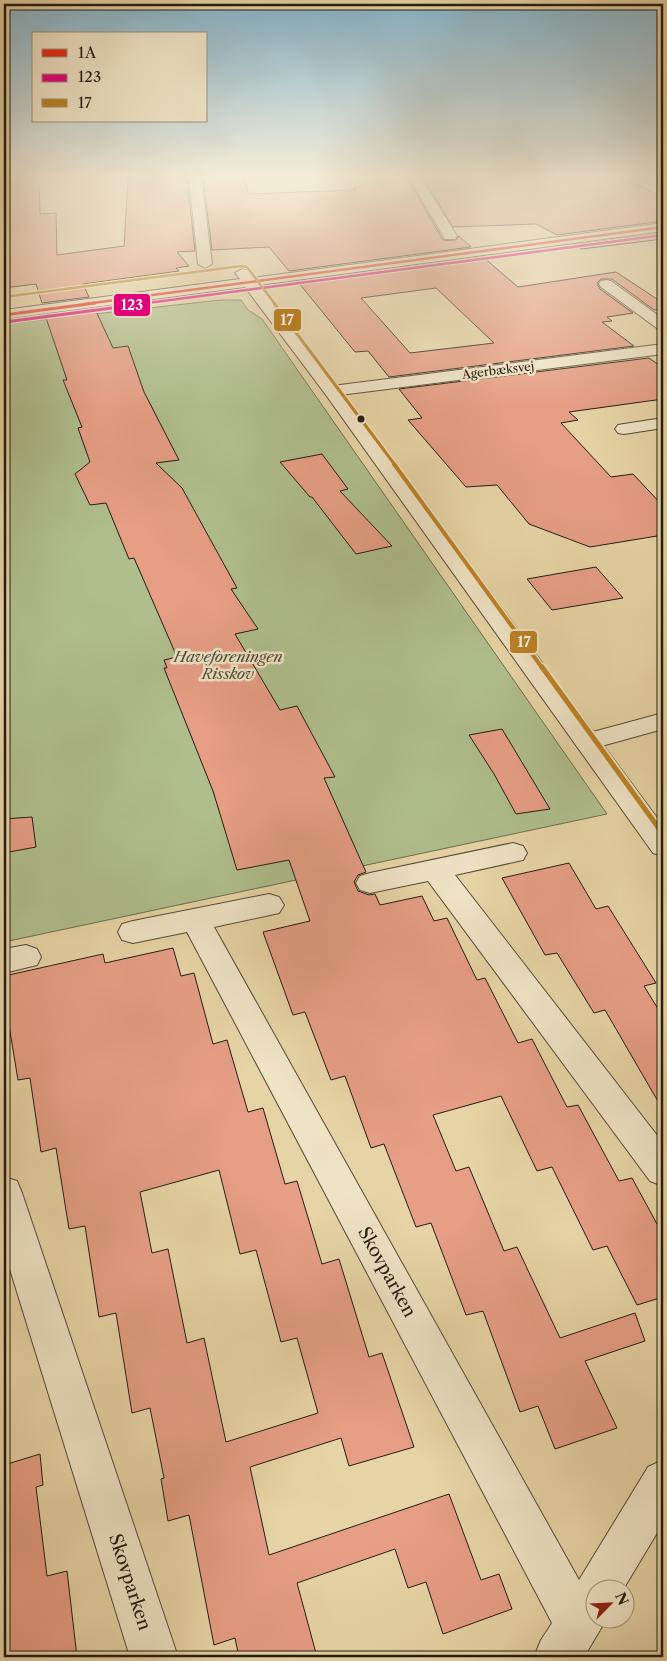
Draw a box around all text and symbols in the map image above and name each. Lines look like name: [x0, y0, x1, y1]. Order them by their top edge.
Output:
legend: [32, 32, 208, 122]
text: 1A: [78, 43, 97, 62]
text: 123: [78, 67, 101, 86]
text: 17: [78, 93, 92, 112]
line badge: 123: [113, 293, 151, 317]
text: 123: [121, 296, 143, 314]
line badge: 17: [273, 308, 302, 332]
text: 17: [280, 311, 294, 329]
street label: Agerbæksvej: [460, 358, 535, 382]
unlabelled marker: [356, 414, 366, 424]
line badge: 17: [509, 630, 538, 654]
text: 17: [517, 633, 531, 651]
park label: Haveforeningen Risskov: [172, 647, 283, 683]
street label: Skovparken: [353, 1223, 421, 1321]
street label: Skovparken: [104, 1531, 156, 1633]
north arrow: [584, 1578, 634, 1628]
text: N: [611, 1589, 633, 1608]

